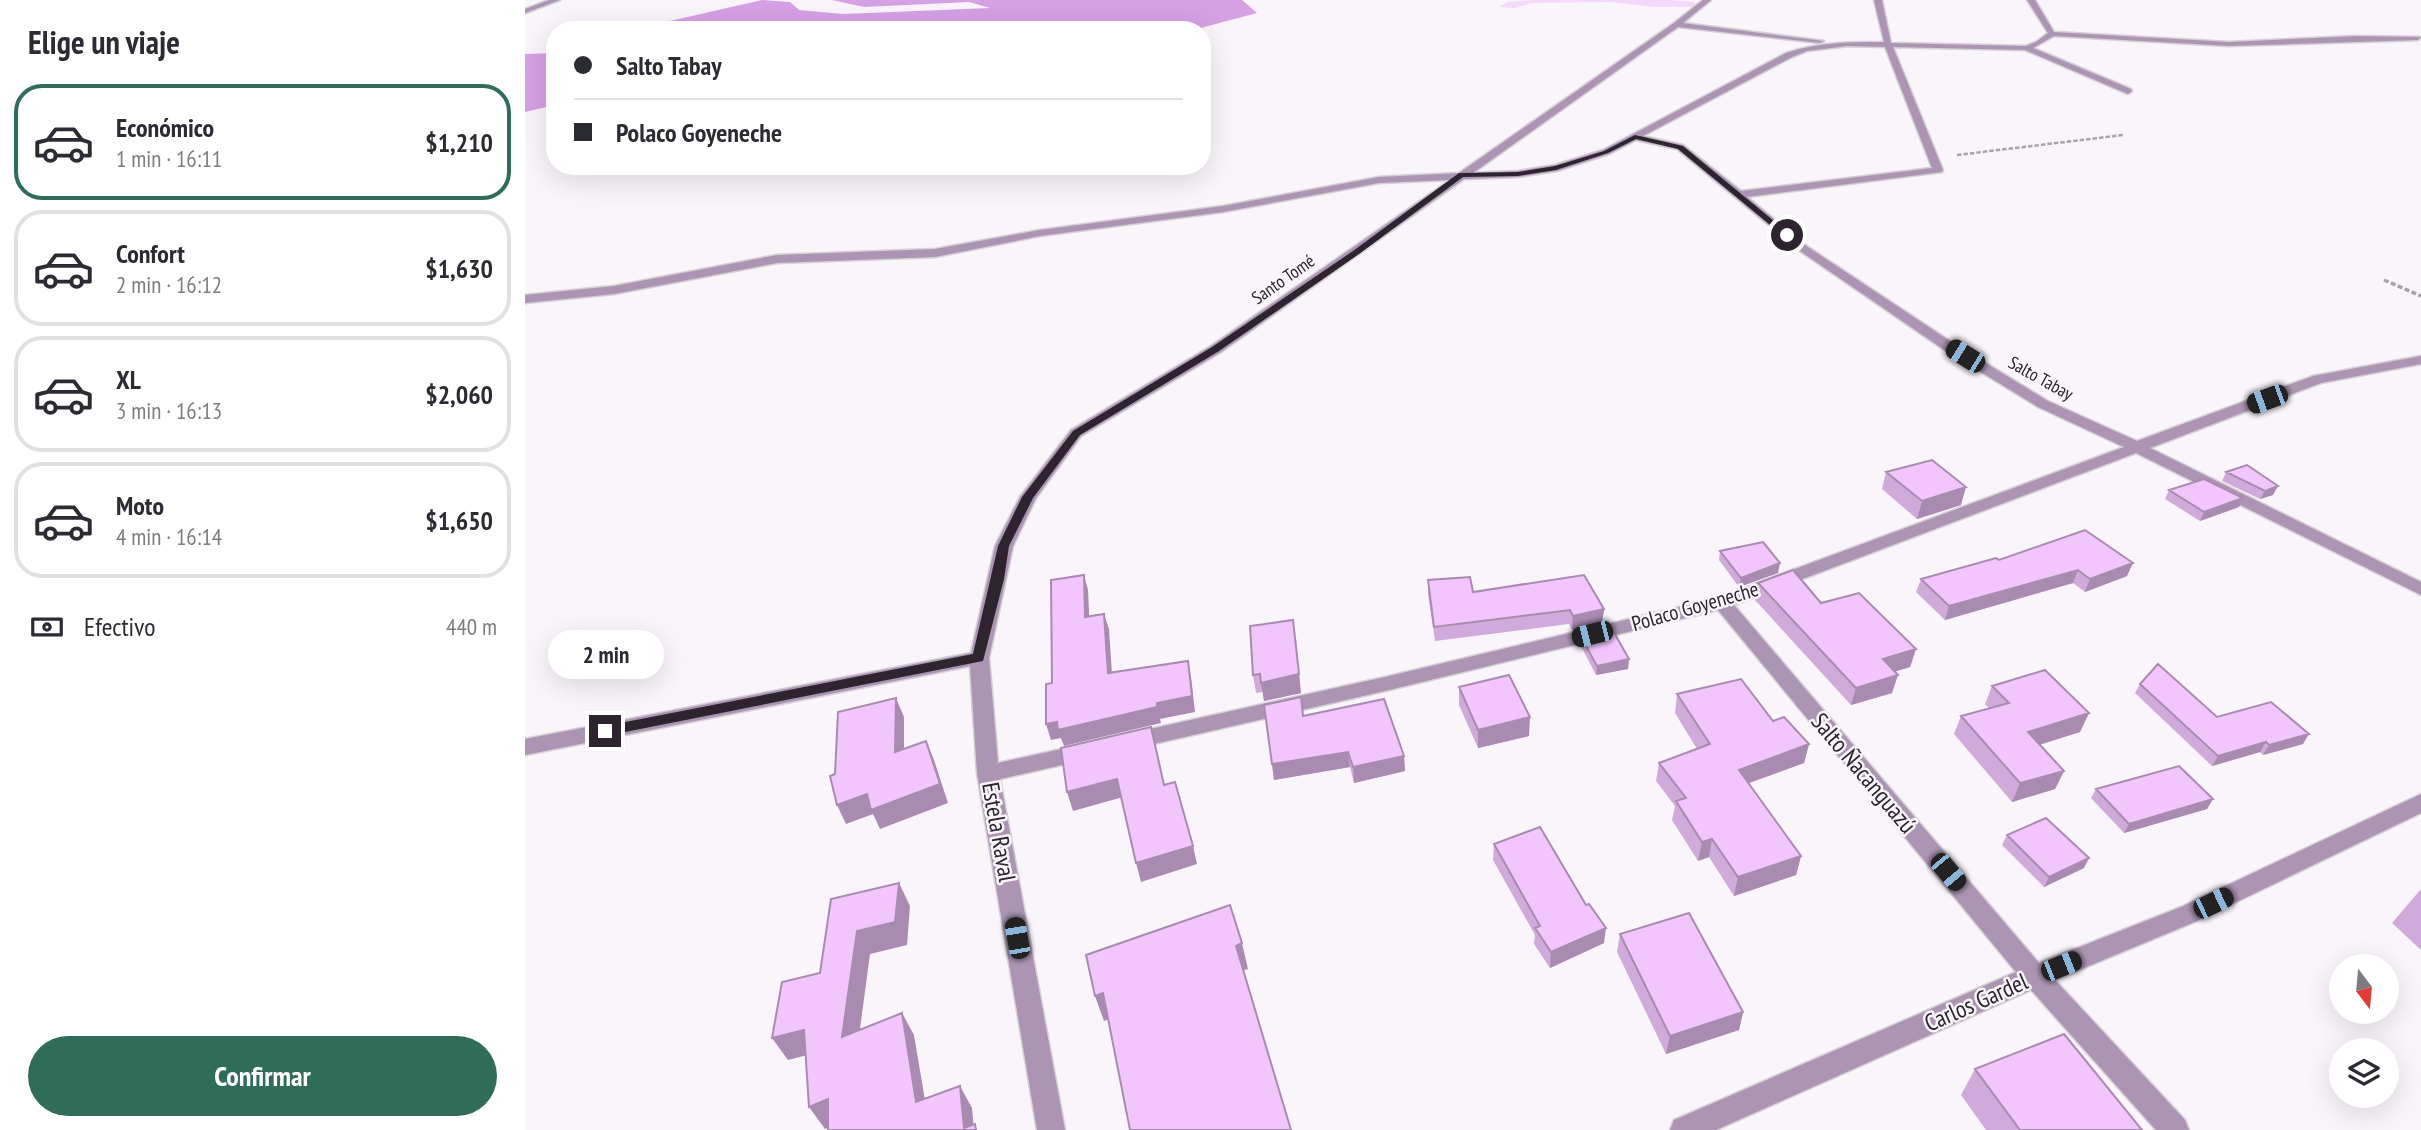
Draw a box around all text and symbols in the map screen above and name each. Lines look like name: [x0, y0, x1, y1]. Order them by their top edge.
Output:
text: Elige un viaje: [28, 21, 180, 63]
text: Salto Tabay: [616, 49, 722, 82]
icon: car: [32, 111, 95, 174]
text: Económico: [116, 111, 214, 144]
text: Polaco Goyeneche: [616, 116, 782, 149]
text: $1,210: [425, 126, 493, 159]
text: 1 min · 16:11: [116, 144, 222, 173]
route start: [1771, 219, 1803, 251]
icon: car: [32, 237, 95, 300]
text: Confort: [116, 237, 185, 270]
street label: Santo Tomé: [1247, 249, 1319, 309]
text: $1,630: [425, 252, 493, 285]
text: 2 min · 16:12: [116, 270, 222, 299]
car: [1942, 336, 1989, 376]
street label: Salto Tabay: [2005, 351, 2078, 405]
icon: car: [32, 363, 95, 426]
text: XL: [116, 363, 141, 396]
text: $2,060: [425, 378, 493, 411]
car: [2244, 382, 2291, 416]
text: 3 min · 16:13: [116, 396, 222, 425]
icon: car: [32, 489, 95, 552]
text: Moto: [116, 489, 164, 522]
text: $1,650: [425, 504, 493, 537]
text: 4 min · 16:14: [116, 522, 222, 551]
street label: Polaco Goyeneche: [1628, 575, 1762, 637]
icon: cash: [28, 608, 66, 646]
text: Efectivo: [84, 610, 156, 643]
text: 440 m: [446, 612, 497, 641]
car: [1570, 619, 1615, 649]
callout: 2 min: [547, 630, 663, 678]
text: 2 min: [583, 640, 629, 669]
street label: Salto Ñacanguazú: [1805, 706, 1923, 840]
route end: [589, 715, 621, 747]
street label: Estela Raval: [975, 780, 1023, 885]
car: [1927, 849, 1970, 895]
car: [2190, 884, 2237, 922]
car: [1004, 915, 1031, 961]
car: [2038, 948, 2085, 984]
north arrow: [2329, 954, 2399, 1024]
map controls: [2329, 954, 2399, 1108]
street label: Carlos Gardel: [1919, 965, 2033, 1039]
button: Confirmar: [28, 1036, 497, 1116]
button: layers: [2329, 1038, 2399, 1108]

